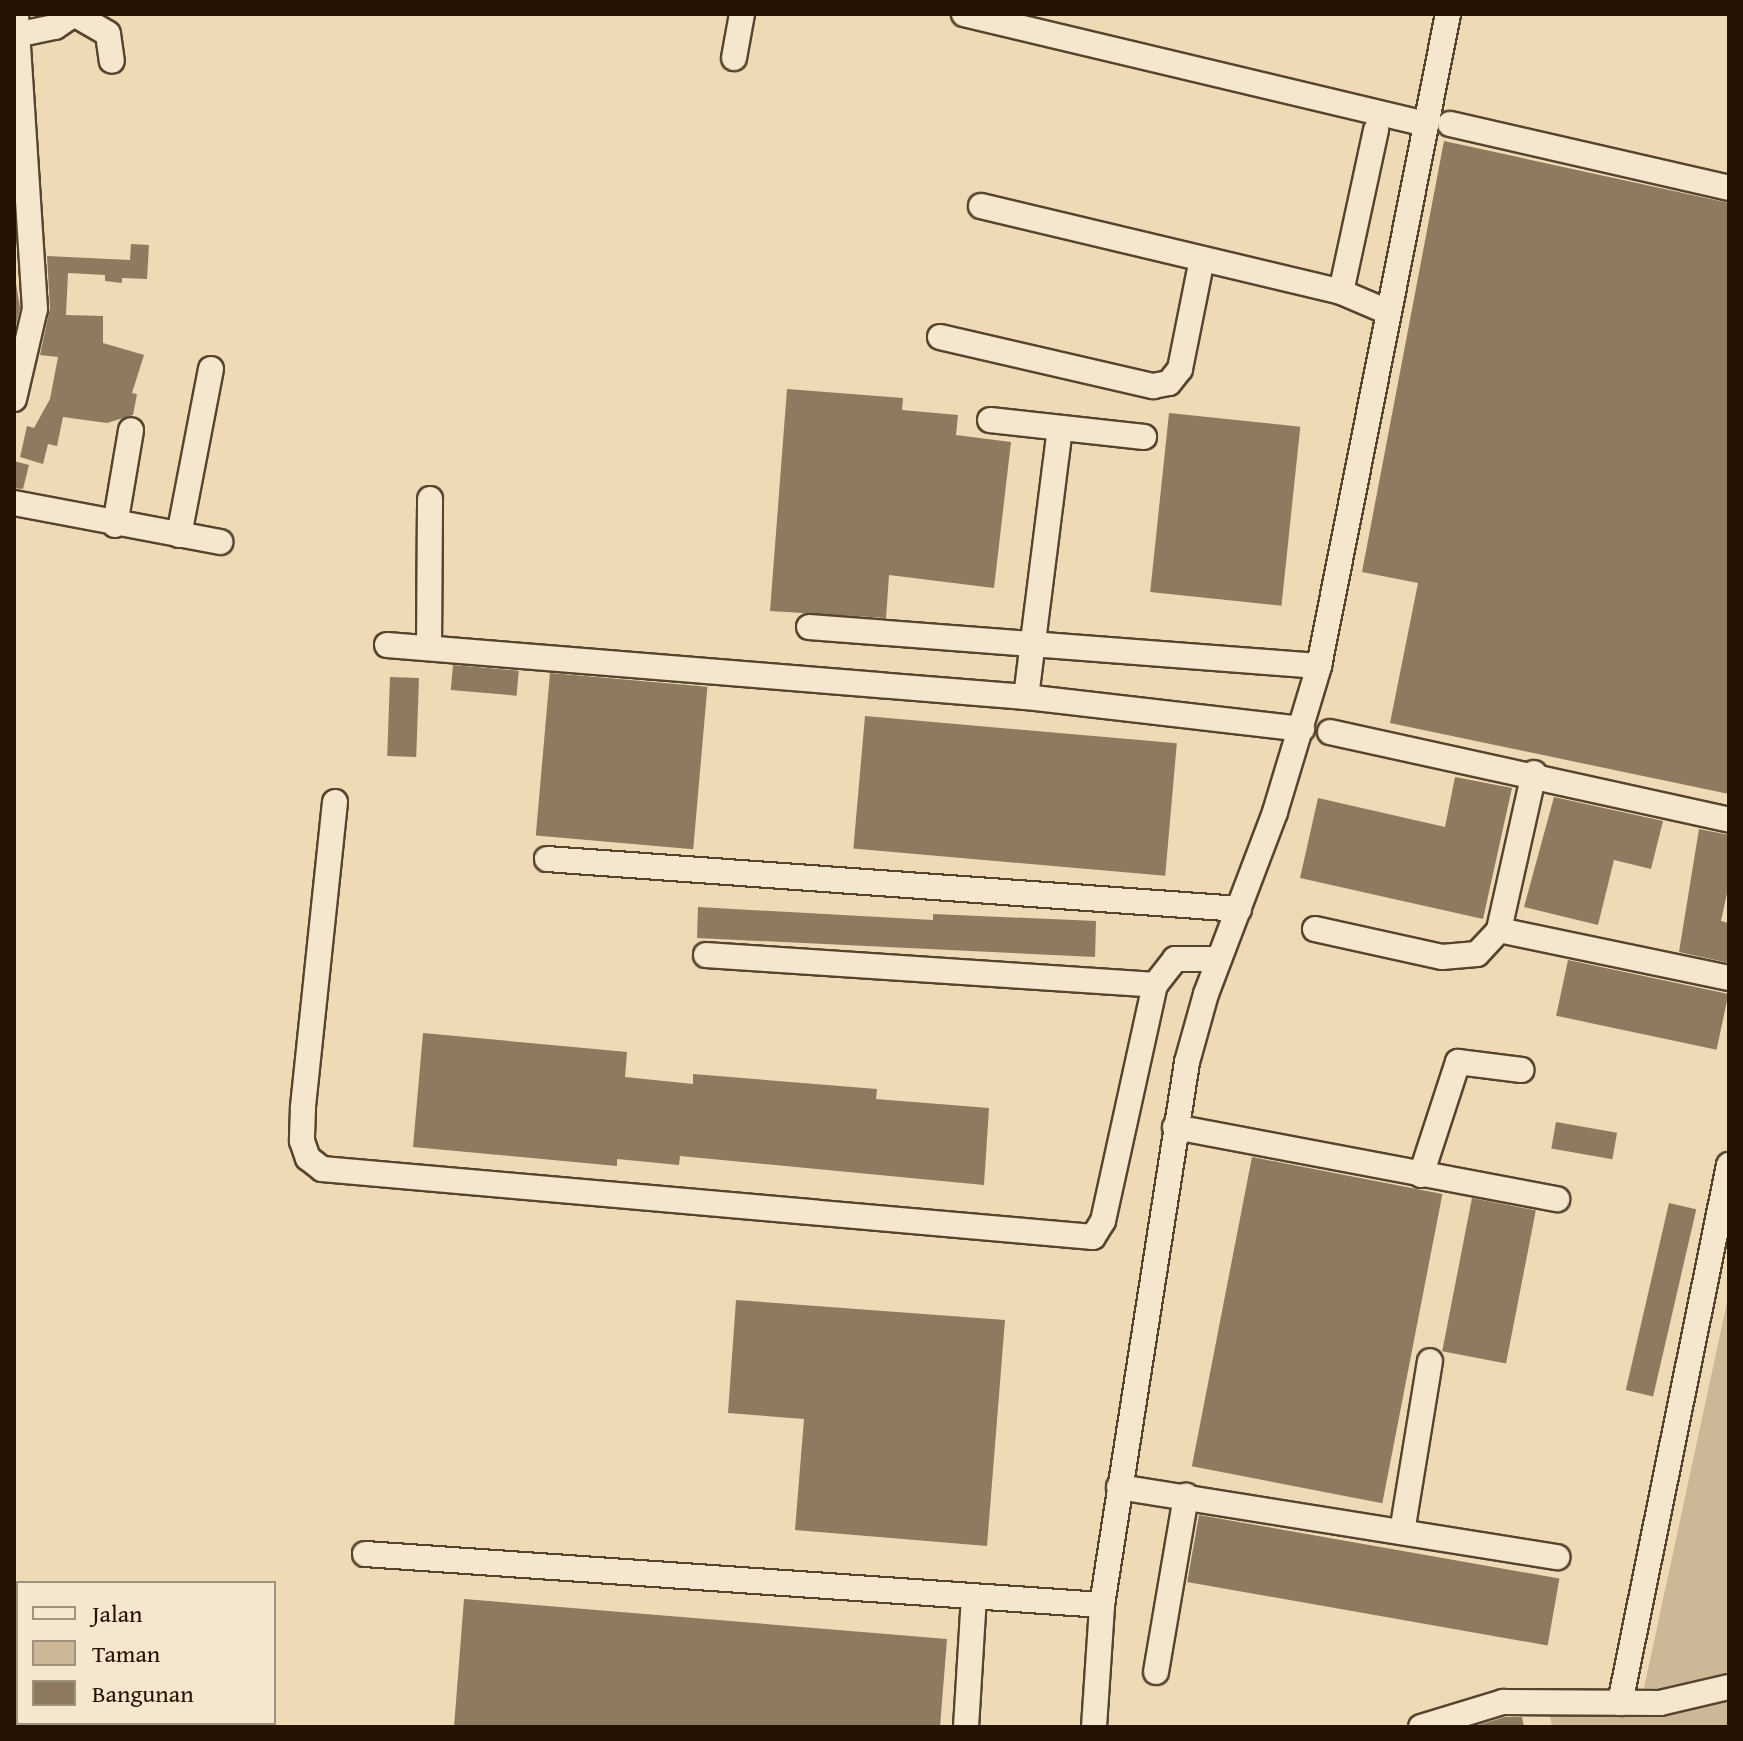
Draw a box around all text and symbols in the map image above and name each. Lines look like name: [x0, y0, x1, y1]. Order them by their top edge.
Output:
legend: [16, 1581, 276, 1725]
text: Jalan: [92, 1596, 142, 1631]
text: Taman: [92, 1636, 160, 1671]
text: Bangunan: [92, 1676, 194, 1711]

